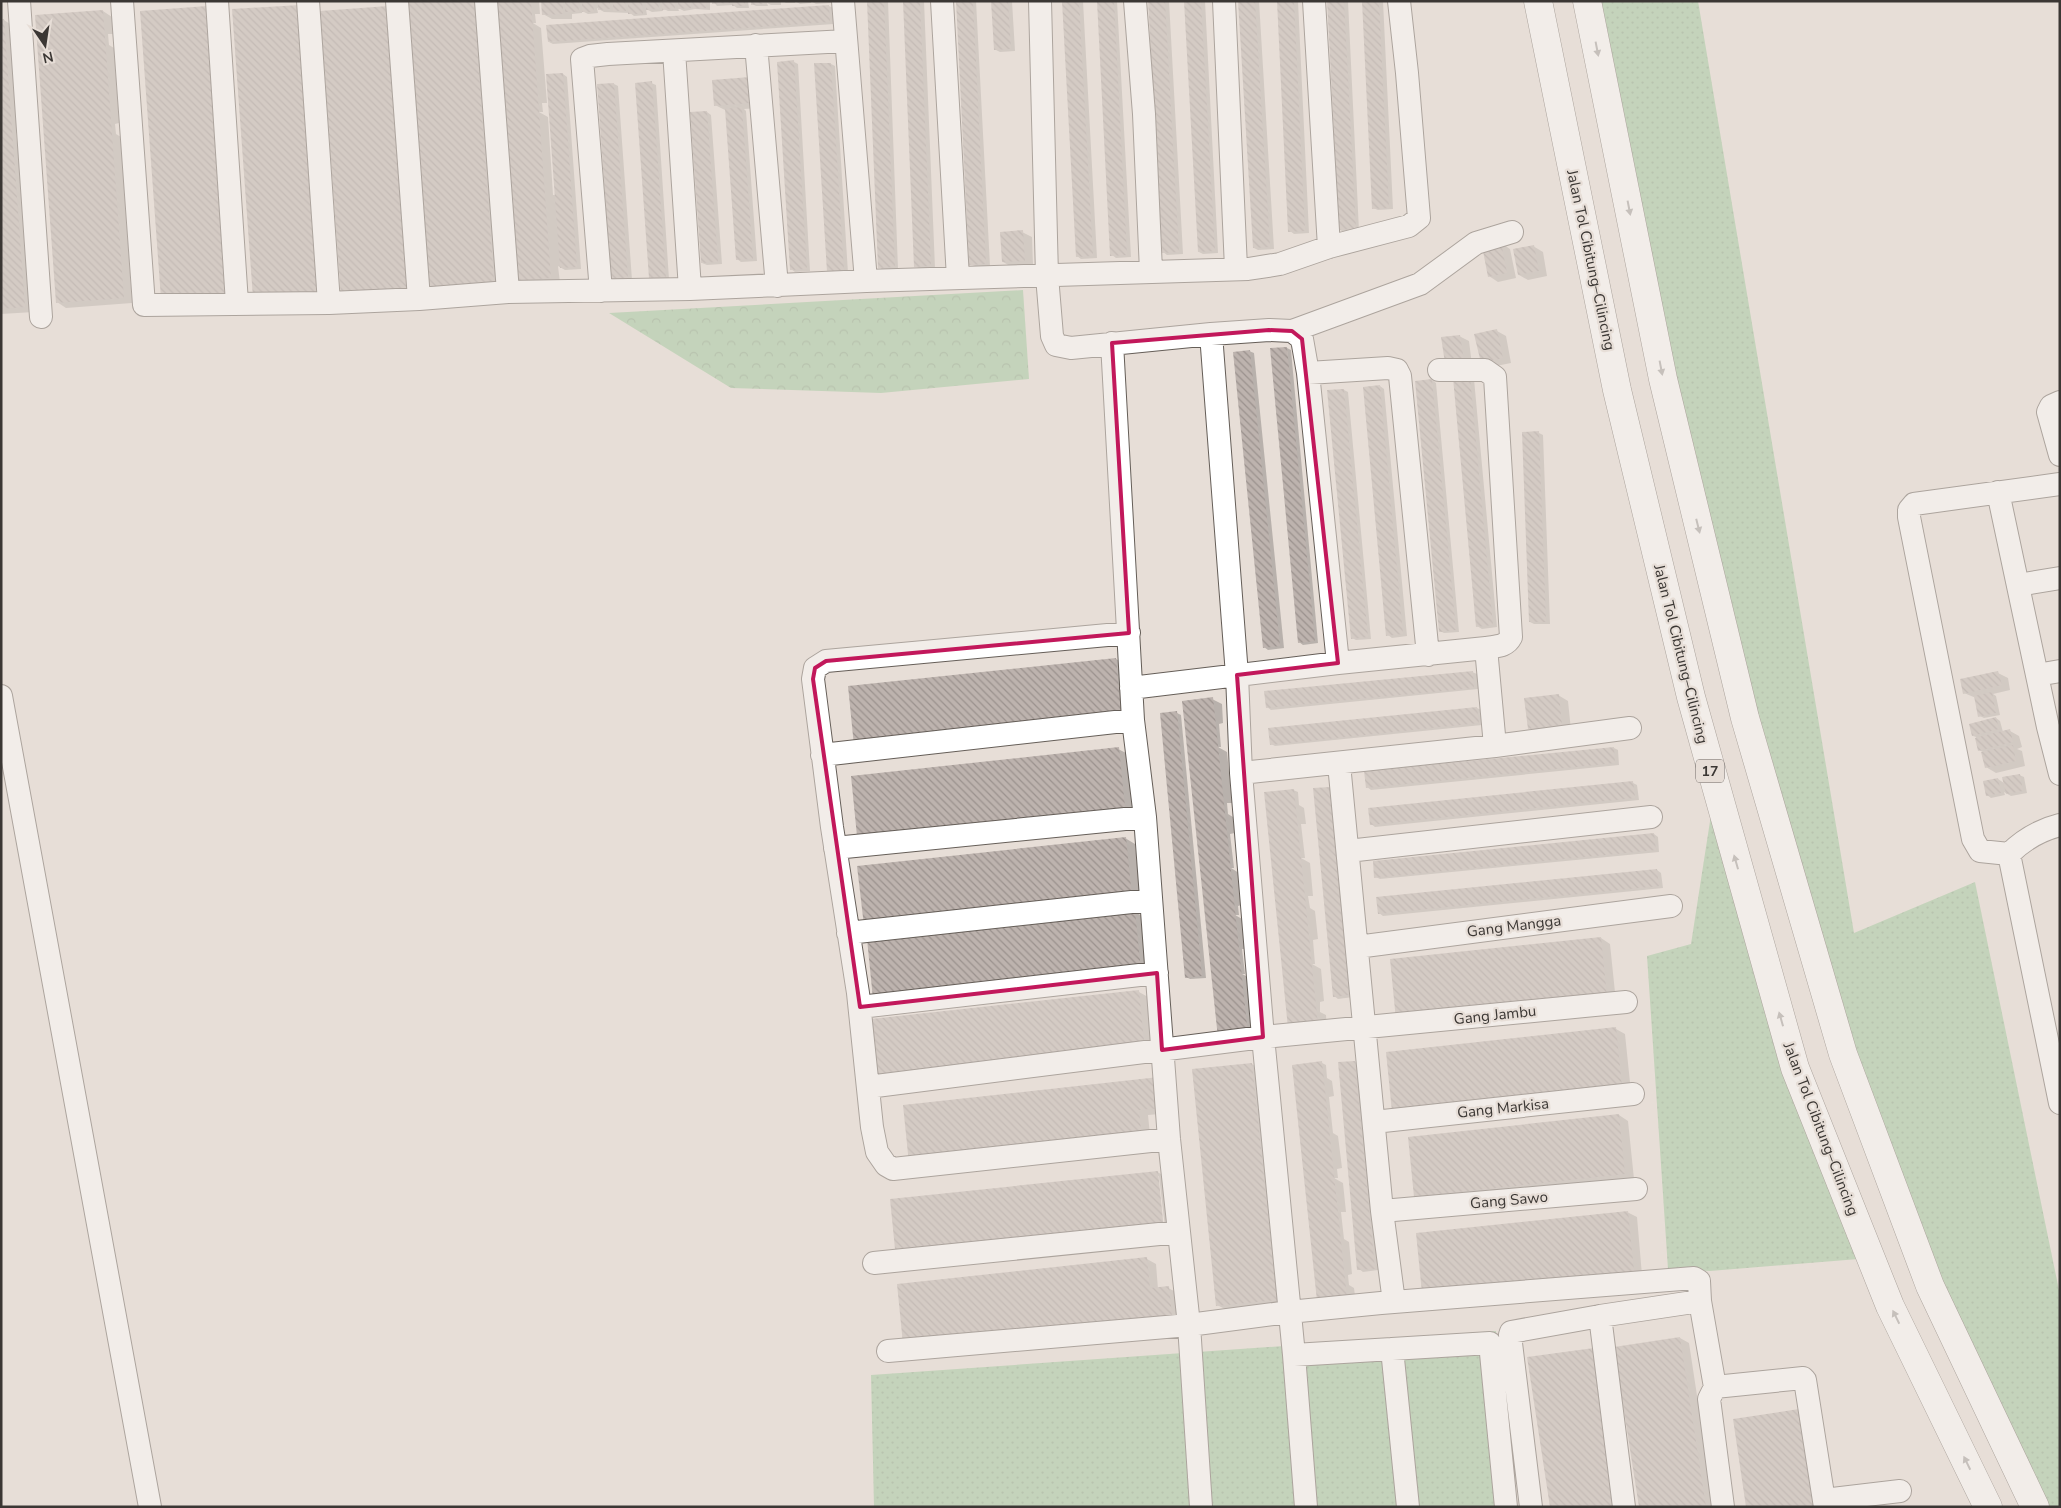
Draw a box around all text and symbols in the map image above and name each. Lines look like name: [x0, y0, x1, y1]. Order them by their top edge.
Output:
north arrow: [20, 20, 70, 70]
one-way arrow: [1593, 41, 1601, 57]
text: N: [41, 47, 55, 68]
street label: Jalan Tol Cibitung–Cilincing: [1562, 167, 1620, 352]
one-way arrow: [1625, 201, 1633, 216]
one-way arrow: [1657, 360, 1665, 376]
one-way arrow: [1694, 518, 1702, 533]
street label: Jalan Tol Cibitung–Cilincing: [1649, 561, 1713, 746]
road number: 17: [1696, 759, 1724, 782]
one-way arrow: [1732, 855, 1740, 870]
street label: Gang Mangga: [1466, 910, 1562, 942]
street label: Gang Jambu: [1453, 1001, 1537, 1029]
one-way arrow: [1776, 1011, 1784, 1026]
street label: Jalan Tol Cibitung–Cilincing: [1778, 1039, 1863, 1219]
street label: Gang Markisa: [1456, 1093, 1550, 1123]
street label: Gang Sawo: [1469, 1187, 1549, 1213]
one-way arrow: [1891, 1310, 1899, 1324]
one-way arrow: [1963, 1456, 1971, 1470]

